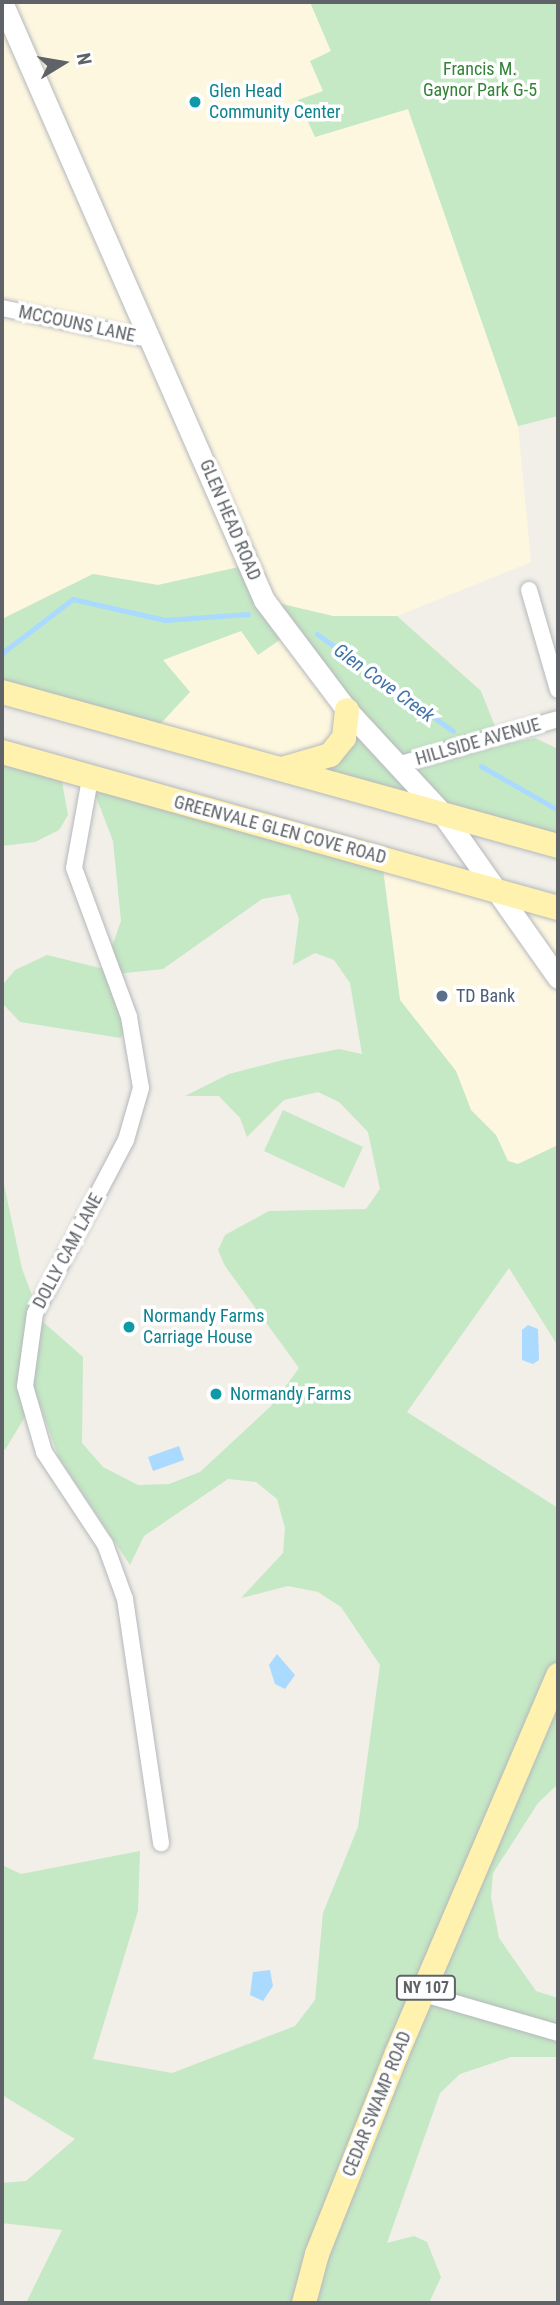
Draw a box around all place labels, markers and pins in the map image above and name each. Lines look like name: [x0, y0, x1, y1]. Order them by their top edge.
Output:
place label: Glen Head Community Center: [209, 81, 340, 124]
marker: Glen Head Community Center: [187, 94, 203, 110]
place label: TD Bank: [456, 985, 515, 1007]
marker: TD Bank: [434, 988, 450, 1004]
place label: Normandy Farms Carriage House: [143, 1306, 264, 1348]
marker: Normandy Farms Carriage House: [121, 1319, 137, 1335]
place label: Normandy Farms: [230, 1383, 351, 1405]
marker: Normandy Farms: [208, 1386, 224, 1402]

